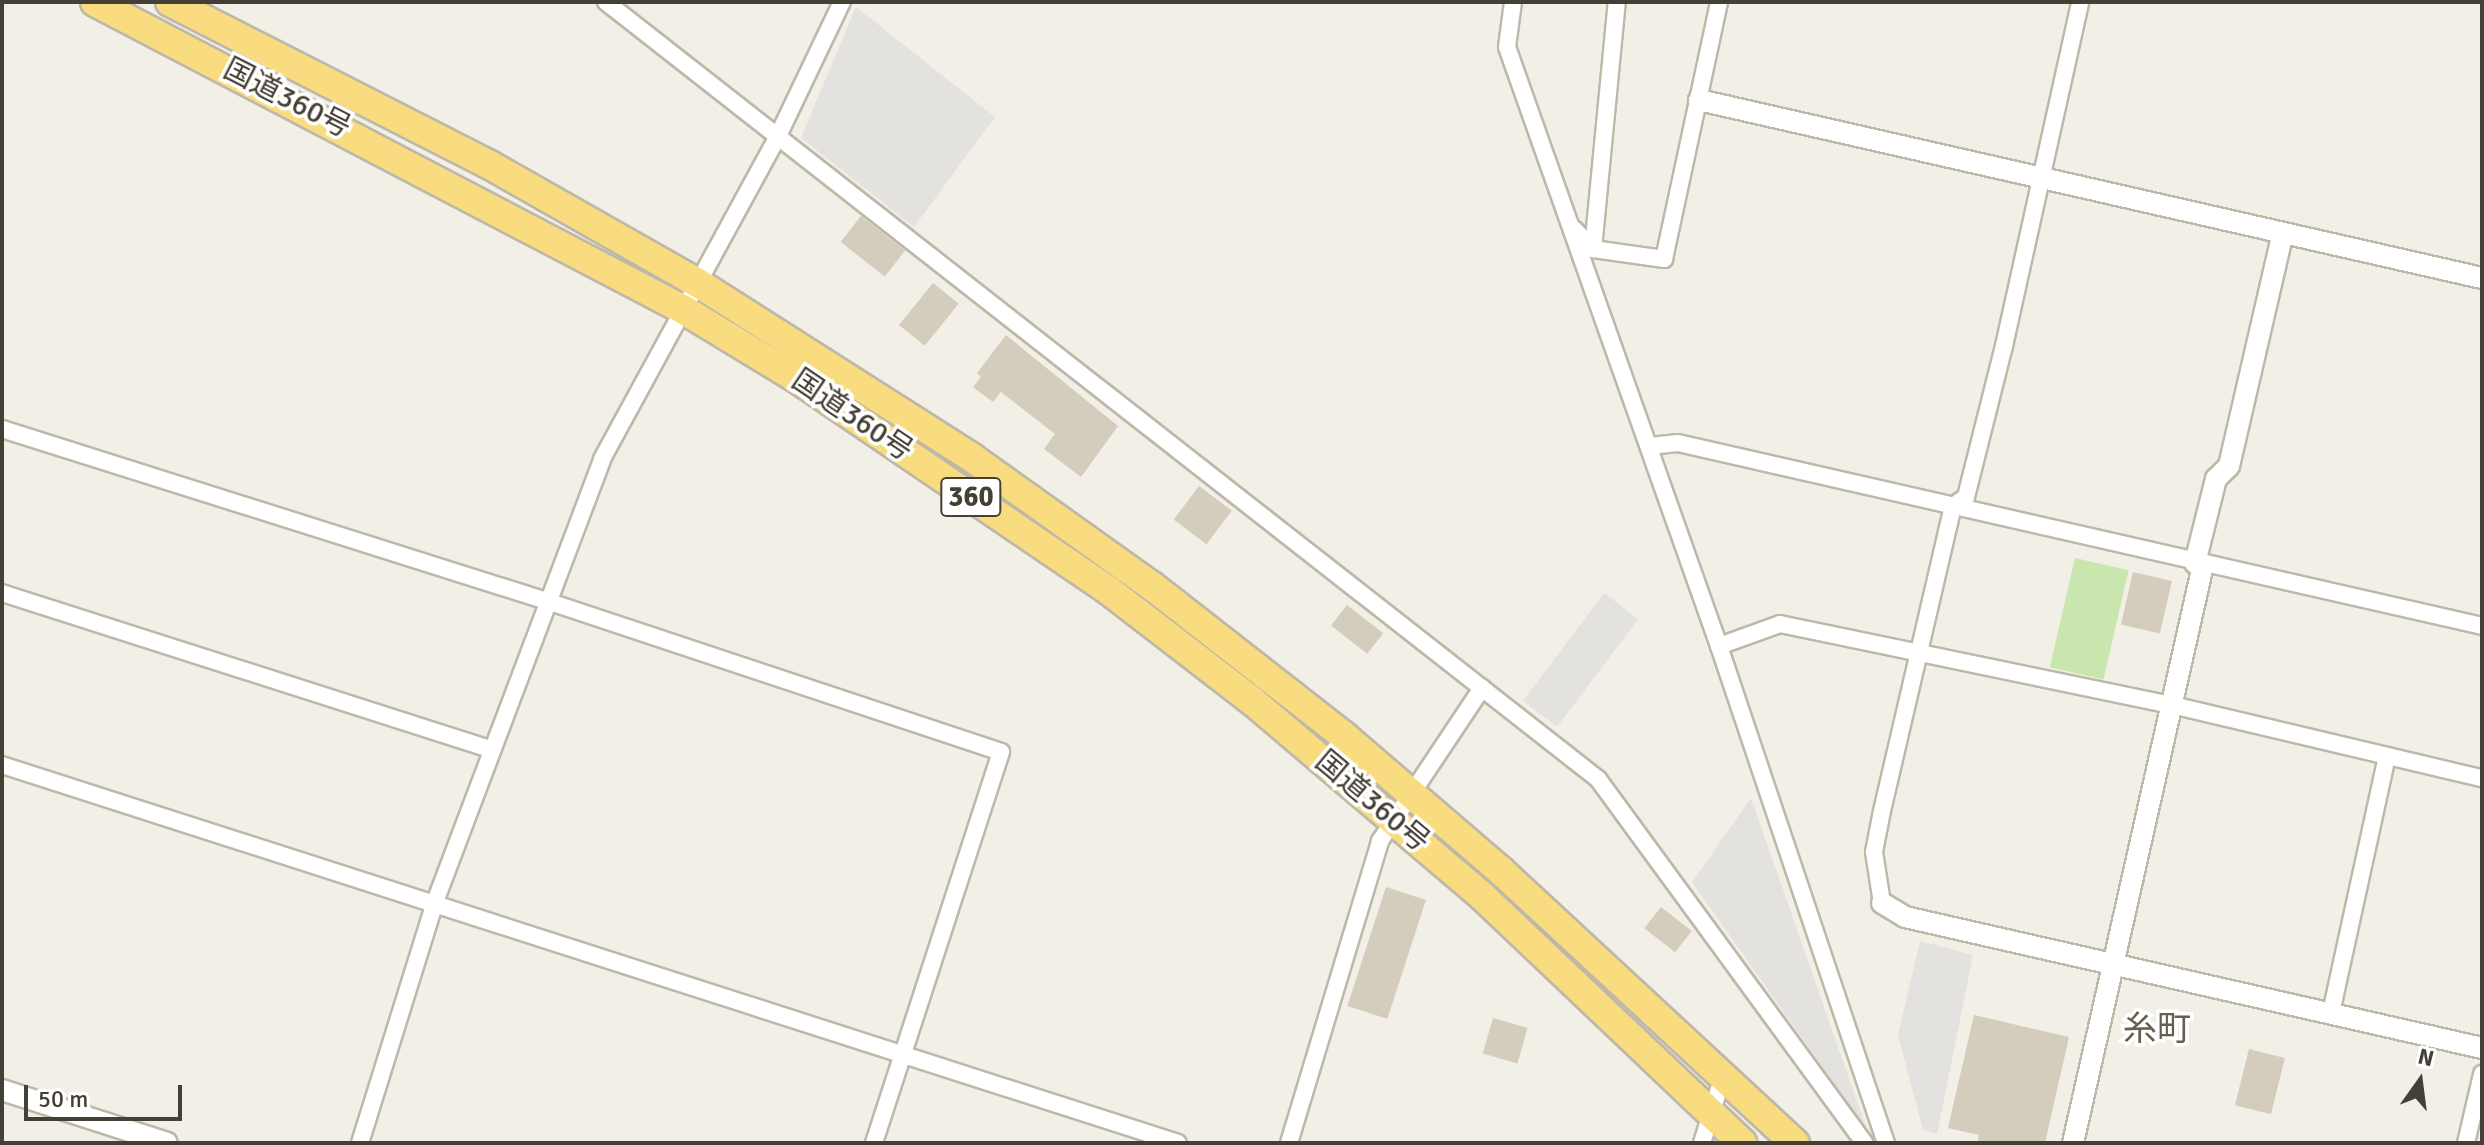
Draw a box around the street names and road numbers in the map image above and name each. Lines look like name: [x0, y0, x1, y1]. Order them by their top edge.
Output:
street label: 国道360号: [217, 52, 357, 146]
street label: 国道360号: [784, 362, 920, 470]
road number: 360: [939, 473, 1003, 521]
street label: 国道360号: [1307, 744, 1437, 860]

